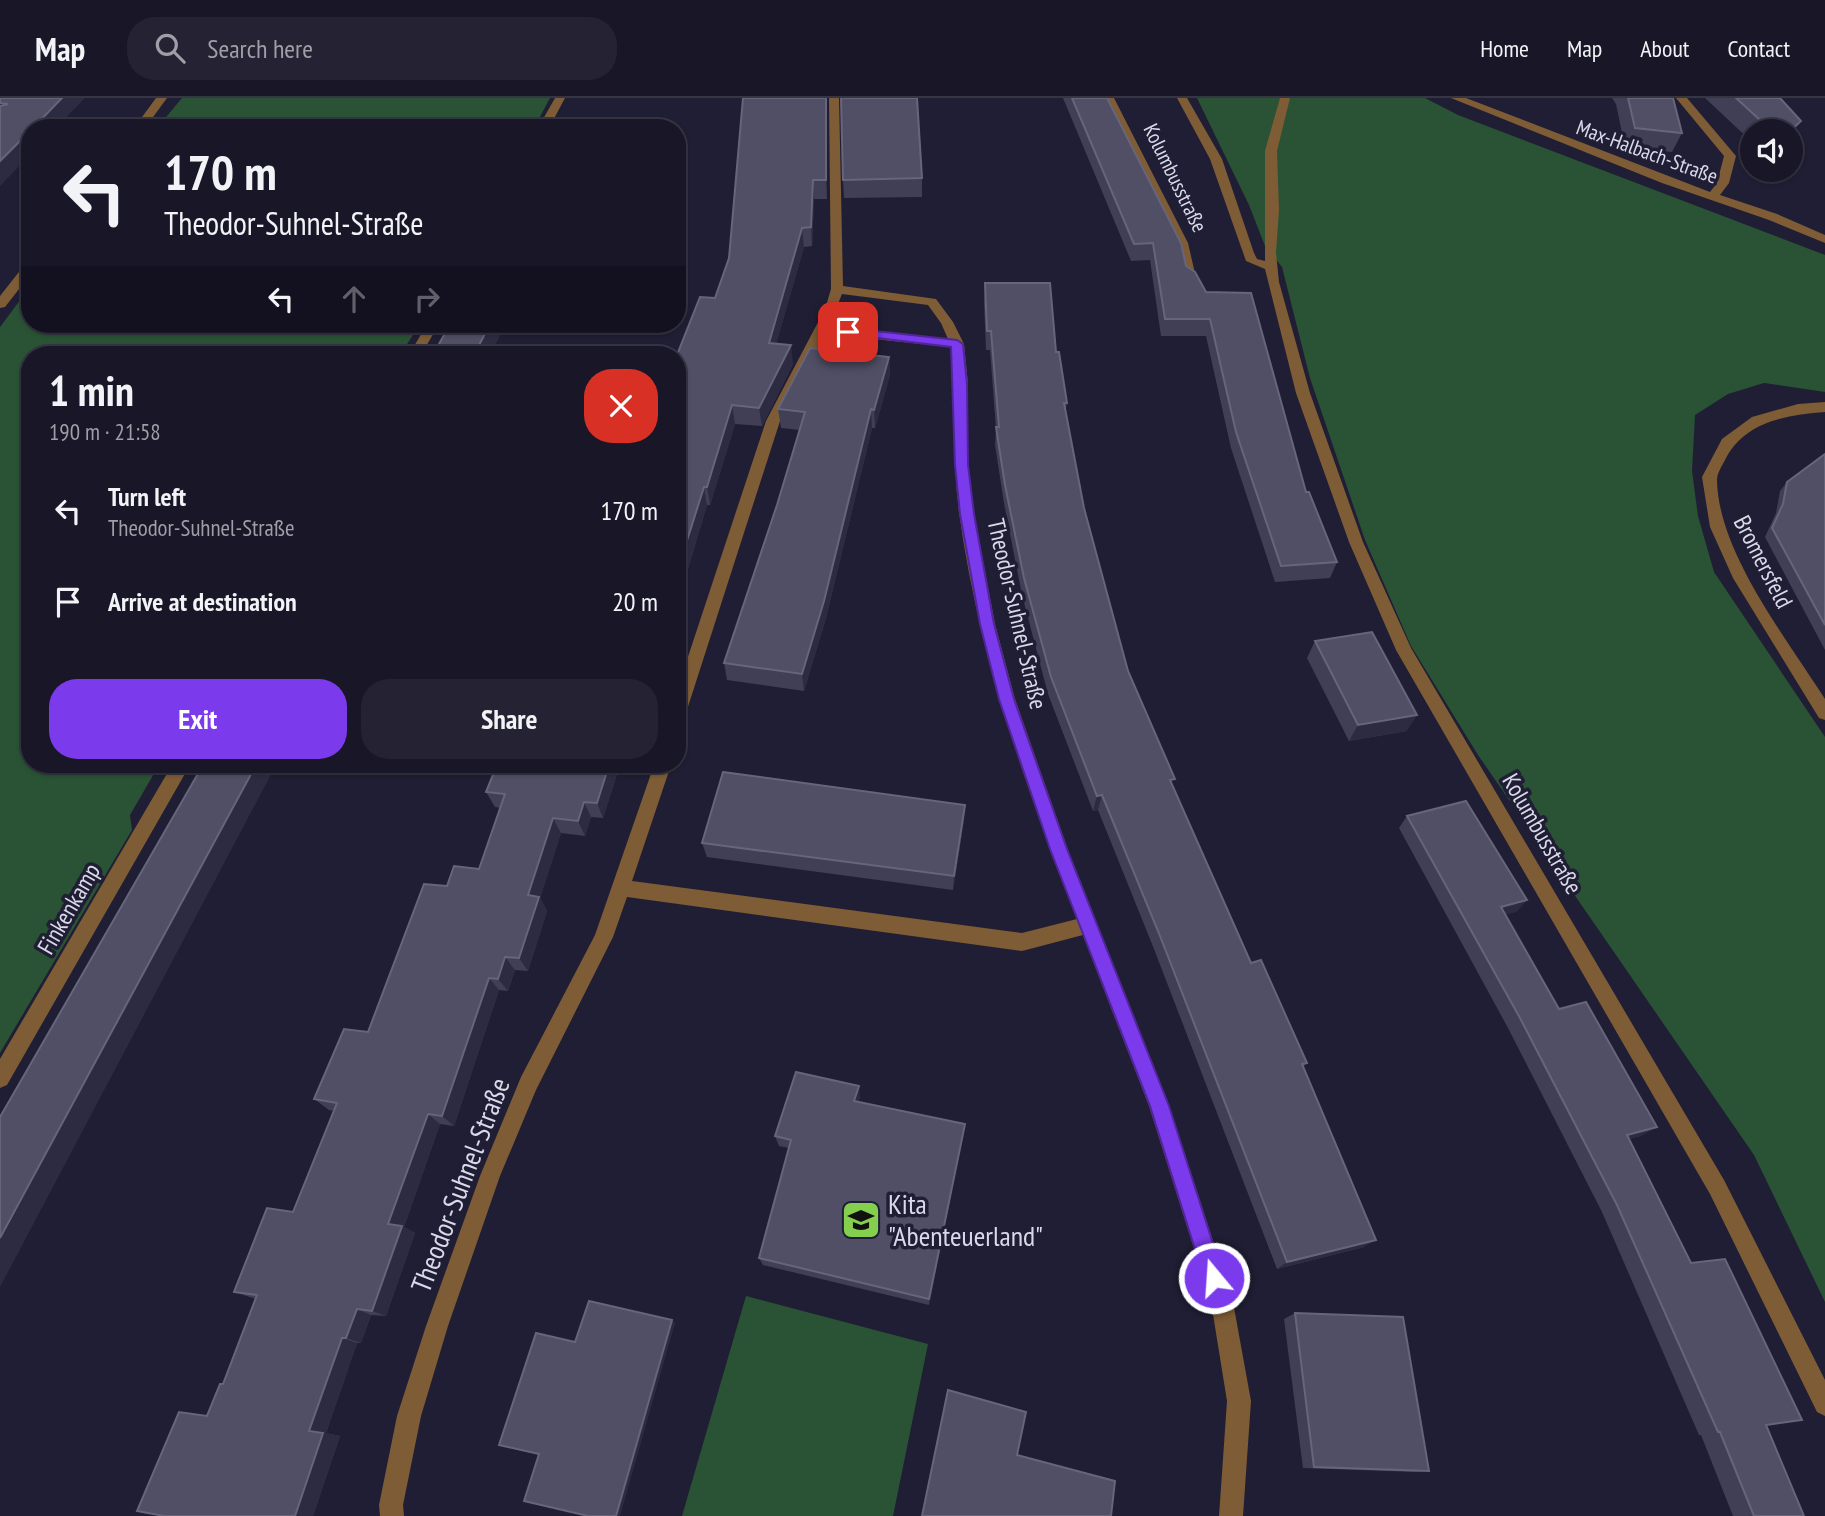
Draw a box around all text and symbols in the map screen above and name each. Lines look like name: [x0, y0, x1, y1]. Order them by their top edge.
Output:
search box: [127, 17, 617, 80]
text: Map: [35, 27, 85, 70]
icon: search: [151, 29, 189, 67]
text: Search here: [207, 32, 313, 65]
text: Home: [1480, 33, 1529, 64]
text: Map: [1567, 33, 1602, 64]
text: About: [1640, 33, 1689, 64]
text: Contact: [1727, 33, 1790, 64]
street label: Max-Halbach-Straße: [1573, 113, 1722, 190]
street label: Kolumbusstraße: [1138, 119, 1213, 237]
map controls: [1740, 119, 1803, 182]
button: sound: [1740, 119, 1803, 182]
text: 170 m: [164, 140, 277, 204]
icon: left: [49, 147, 140, 238]
text: Theodor-Suhnel-Straße: [164, 202, 424, 244]
icon: left: [262, 280, 300, 318]
icon: ahead: [335, 280, 373, 318]
icon: right: [408, 280, 446, 318]
pin: [818, 302, 878, 362]
icon: arrive: [829, 313, 867, 351]
text: 1 min: [49, 363, 134, 418]
button: close: [584, 369, 658, 443]
text: 190 m · 21:58: [49, 417, 161, 446]
text: Turn left: [108, 480, 186, 513]
icon: left: [49, 492, 87, 530]
text: 170 m: [600, 494, 658, 527]
street label: Bromersfeld: [1727, 510, 1800, 614]
text: Theodor-Suhnel-Straße: [108, 513, 295, 542]
street label: Theodor-Suhnel-Straße: [980, 516, 1054, 712]
icon: arrive: [49, 583, 87, 621]
text: Arrive at destination: [108, 585, 297, 618]
text: 20 m: [612, 585, 658, 618]
button: Exit: [49, 679, 347, 759]
button: Share: [361, 679, 658, 759]
street label: Kolumbusstraße: [1495, 768, 1589, 900]
street label: Finkenkamp: [30, 858, 107, 960]
street label: Theodor-Suhnel-Straße: [402, 1072, 517, 1297]
place label: Kita "Abenteuerland": [888, 1185, 1043, 1254]
school or university icon: Kita "Abenteuerland": [840, 1199, 882, 1241]
position arrow: [1177, 1241, 1251, 1315]

